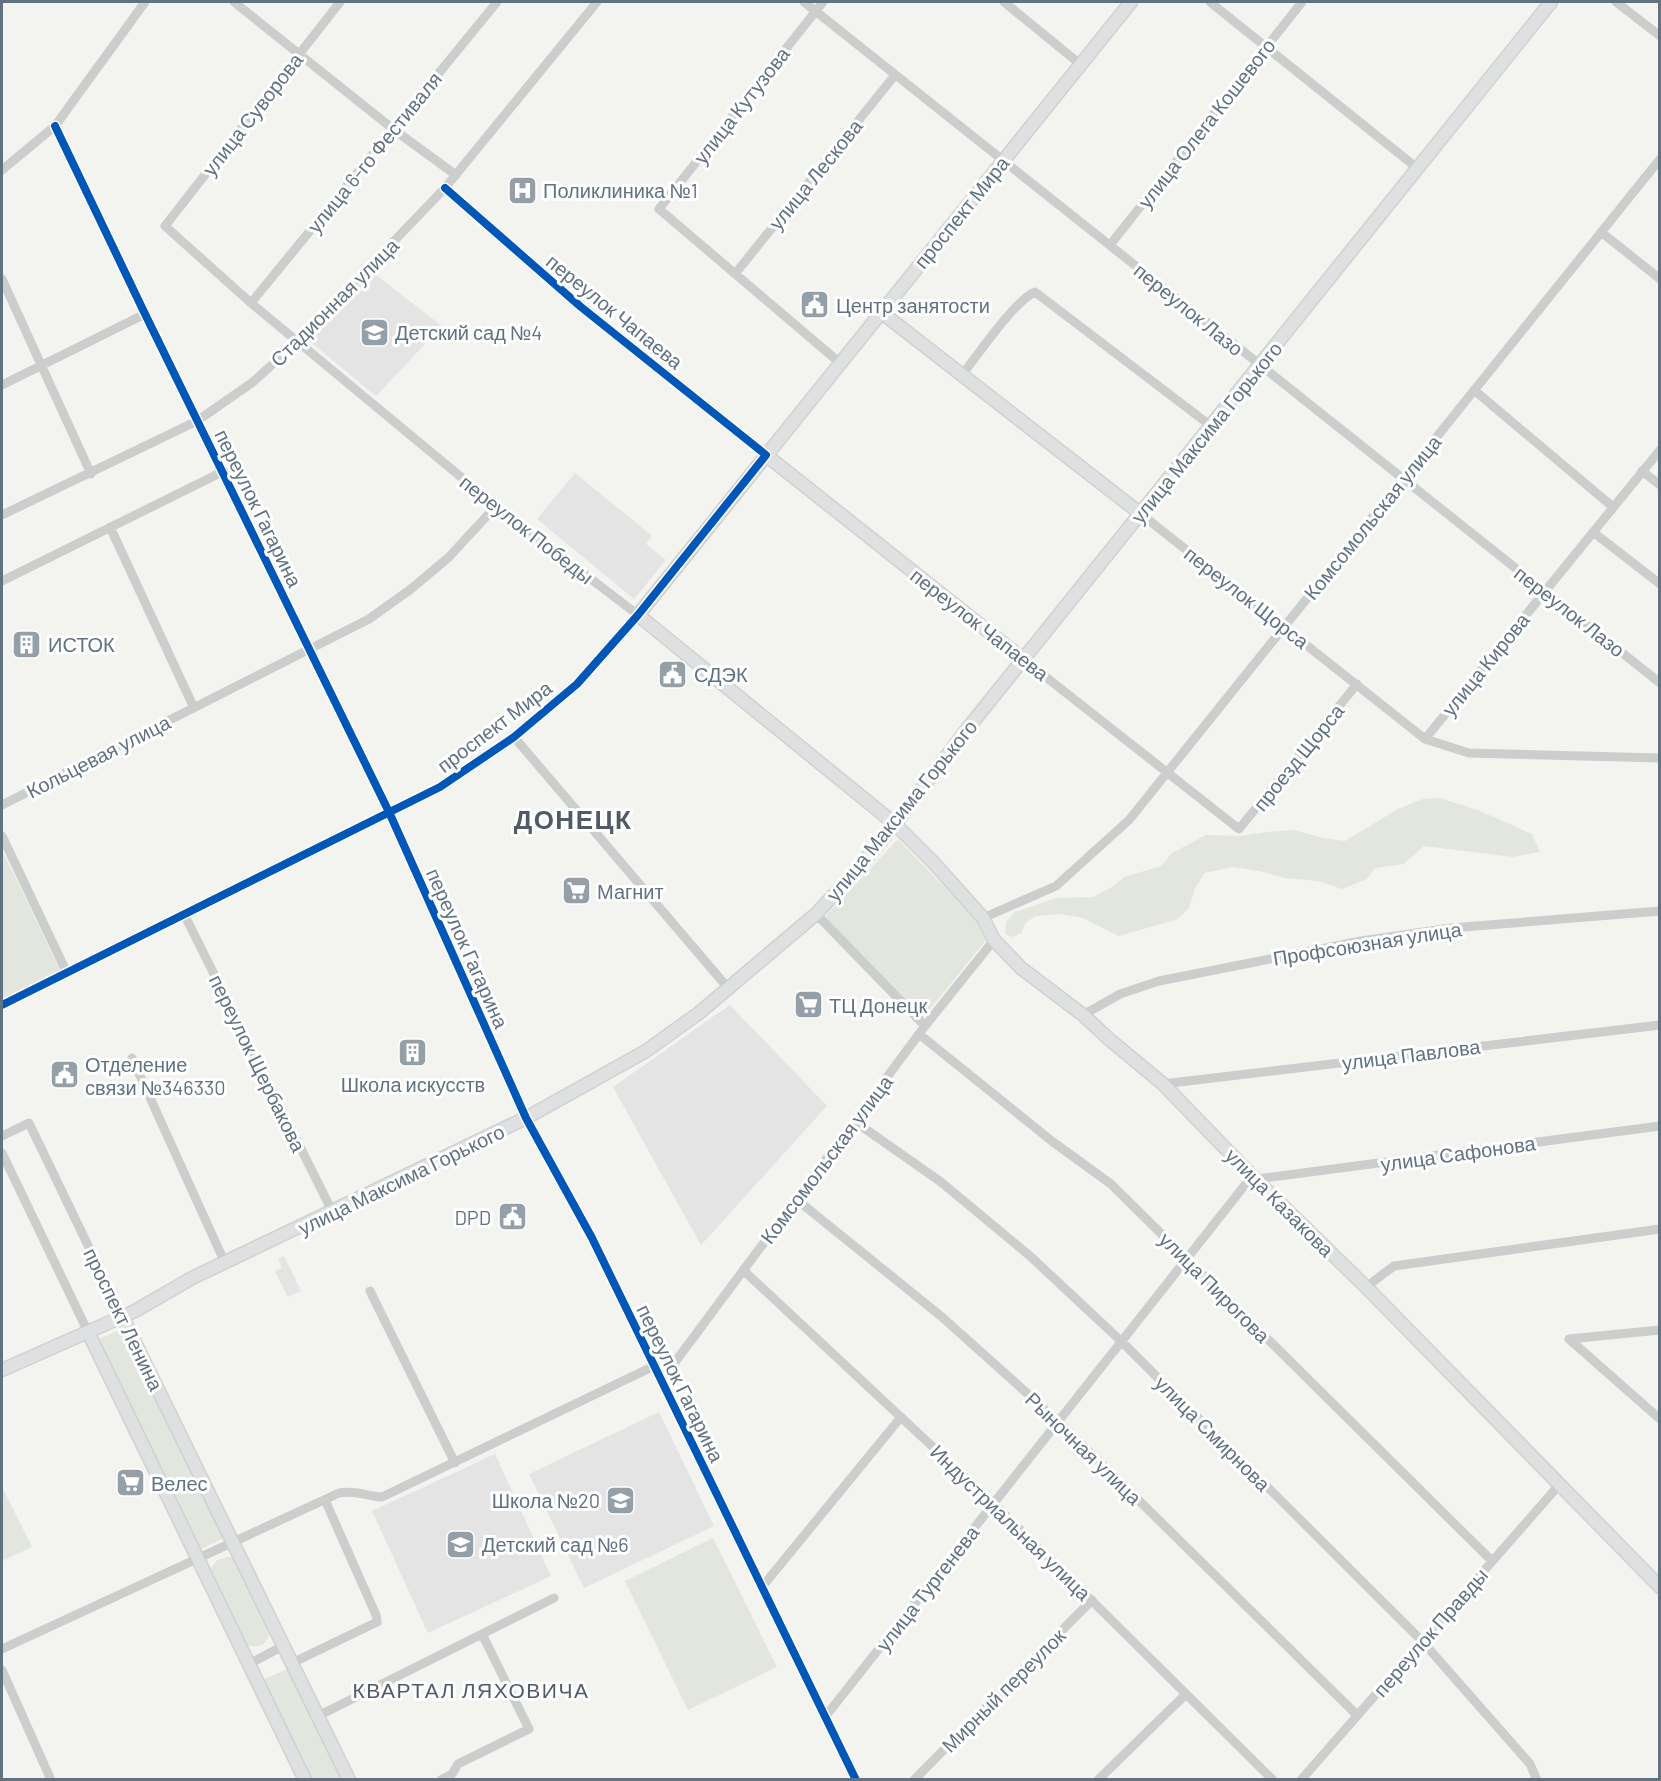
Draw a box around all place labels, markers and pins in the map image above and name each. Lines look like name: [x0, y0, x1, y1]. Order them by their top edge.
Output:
hospital icon: Поликлиника №1: [506, 174, 538, 206]
place label: Поликлиника №1: [543, 178, 698, 202]
public building icon: Центр занятости: [799, 289, 831, 321]
place label: Центр занятости: [836, 293, 990, 317]
school or university icon: Детский сад №4: [358, 316, 390, 348]
place label: Детский сад №4: [395, 320, 542, 344]
building icon: ИСТОК: [11, 628, 43, 660]
place label: ИСТОК: [48, 632, 115, 656]
public building icon: СДЭК: [657, 658, 689, 690]
place label: СДЭК: [694, 662, 748, 686]
supermarket icon: Магнит: [560, 875, 592, 907]
place label: Магнит: [597, 879, 664, 903]
supermarket icon: ТЦ Донецк: [792, 989, 824, 1021]
place label: ТЦ Донецк: [829, 993, 928, 1017]
building icon: Школа искусств: [397, 1037, 429, 1069]
place label: Отделение связи №346330: [85, 1052, 226, 1099]
public building icon: Отделение связи №346330: [48, 1059, 80, 1091]
place label: Школа искусств: [341, 1072, 485, 1096]
public building icon: DPD: [496, 1201, 528, 1233]
place label: DPD: [454, 1205, 491, 1229]
supermarket icon: Велес: [114, 1467, 146, 1499]
place label: Велес: [151, 1471, 208, 1495]
school or university icon: Школа №20: [605, 1484, 637, 1516]
place label: Школа №20: [492, 1488, 600, 1512]
school or university icon: Детский сад №6: [445, 1528, 477, 1560]
place label: Детский сад №6: [482, 1532, 629, 1556]

